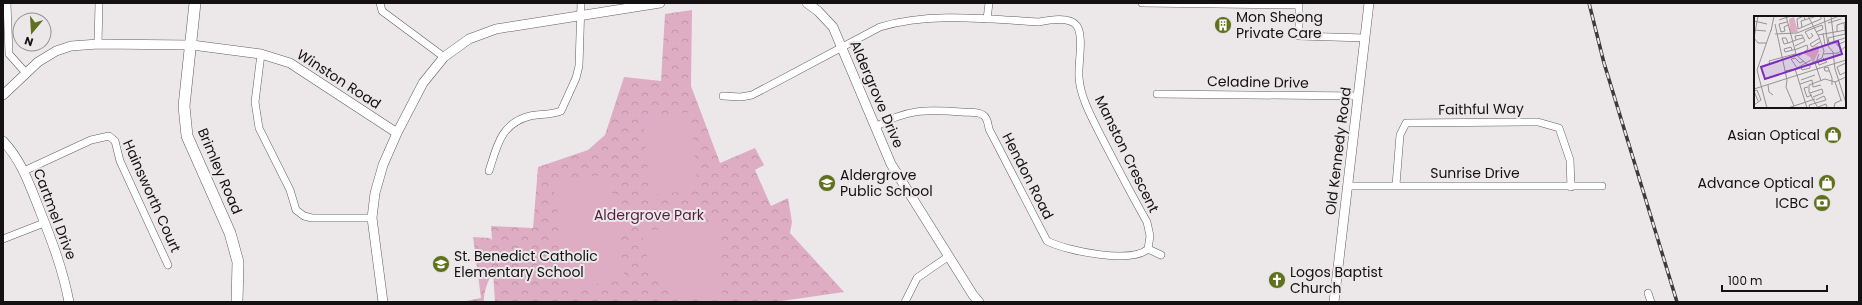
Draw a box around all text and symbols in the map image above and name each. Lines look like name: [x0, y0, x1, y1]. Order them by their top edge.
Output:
place label: Mon Sheong Private Care: [1236, 7, 1323, 43]
north arrow: [12, 12, 52, 52]
building icon: Mon Sheong Private Care: [1213, 15, 1233, 35]
inset map: [1754, 16, 1846, 108]
text: N: [22, 33, 35, 50]
street label: Aldergrove Drive: [845, 37, 909, 151]
street label: Winston Road: [293, 44, 385, 114]
street label: Celadine Drive: [1207, 71, 1309, 93]
street label: Old Kennedy Road: [1320, 86, 1356, 216]
street label: Manston Crescent: [1090, 92, 1164, 216]
street label: Faithful Way: [1438, 98, 1524, 120]
street label: Brimley Road: [193, 125, 247, 217]
place label: Asian Optical: [1727, 125, 1820, 145]
shop icon: Asian Optical: [1823, 125, 1843, 145]
street label: Hendon Road: [998, 129, 1058, 223]
street label: Hainsworth Court: [118, 136, 186, 256]
street label: Sunrise Drive: [1430, 163, 1520, 183]
place label: Aldergrove Public School: [840, 165, 933, 201]
street label: Cartmel Drive: [28, 166, 82, 263]
school or university icon: Aldergrove Public School: [817, 173, 837, 193]
place label: Advance Optical: [1697, 173, 1814, 193]
shop icon: Advance Optical: [1817, 173, 1837, 193]
place label: ICBC: [1775, 193, 1809, 213]
bank icon: ICBC: [1812, 193, 1832, 213]
park label: Aldergrove Park: [594, 205, 705, 225]
place label: St. Benedict Catholic Elementary School: [454, 246, 598, 282]
school or university icon: St. Benedict Catholic Elementary School: [431, 254, 451, 274]
place label: Logos Baptist Church: [1290, 262, 1383, 298]
scale bar: [1722, 267, 1827, 293]
church icon: Logos Baptist Church: [1267, 270, 1287, 290]
text: 100 m: [1728, 272, 1762, 289]

